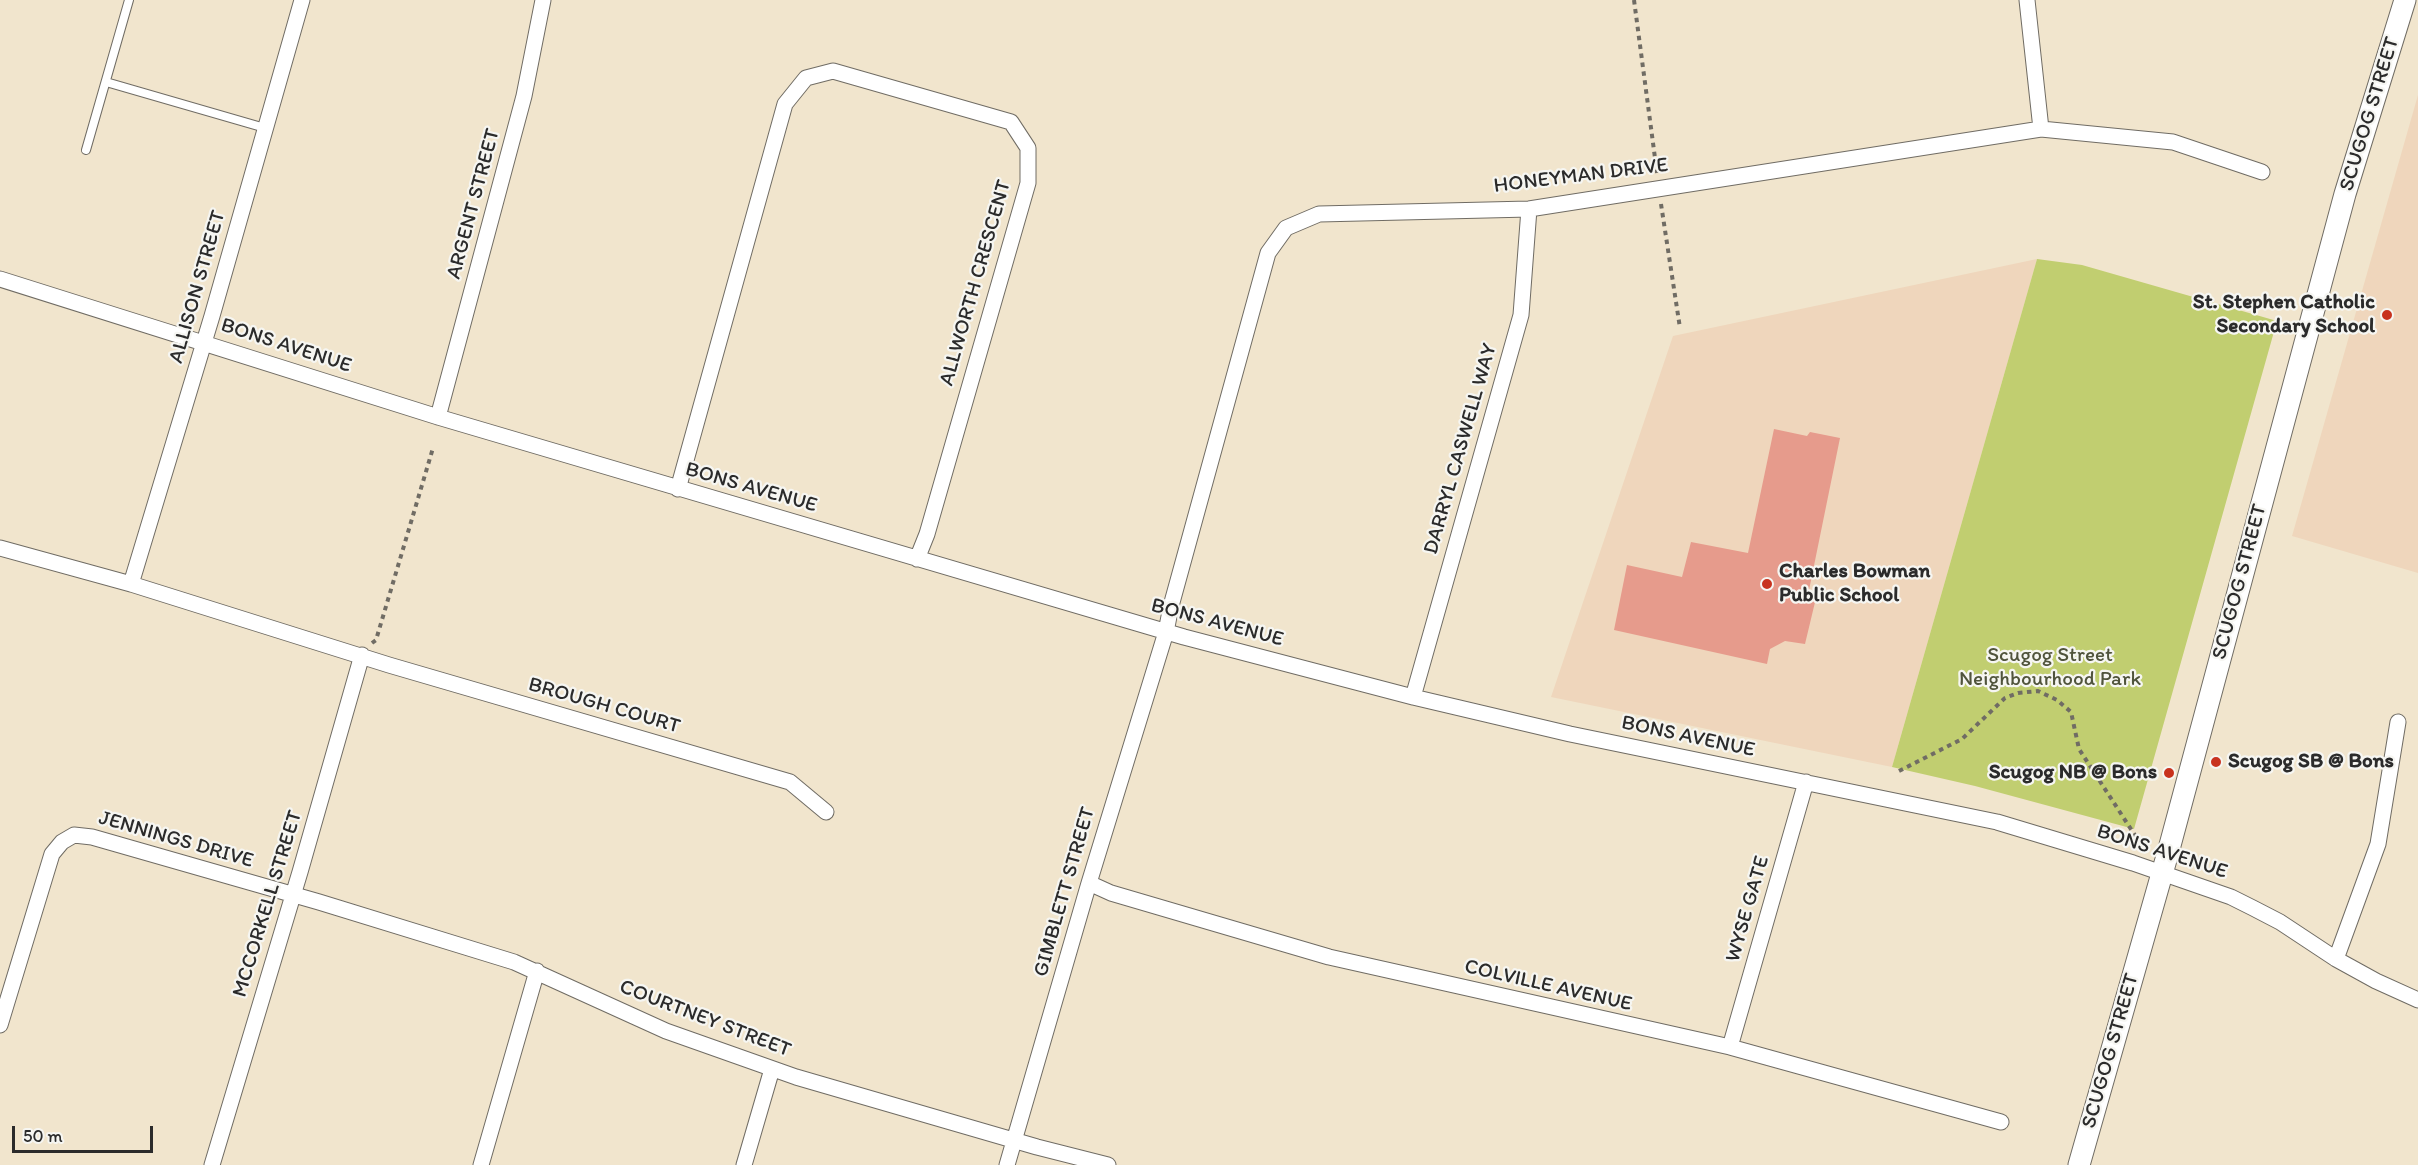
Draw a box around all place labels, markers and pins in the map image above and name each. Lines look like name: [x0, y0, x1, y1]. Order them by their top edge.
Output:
place label: St. Stephen Catholic Secondary School: [2193, 290, 2375, 340]
marker: St. Stephen Catholic Secondary School: [2380, 308, 2394, 322]
place label: Charles Bowman Public School: [1779, 559, 1930, 609]
marker: Charles Bowman Public School: [1760, 577, 1774, 591]
place label: Scugog SB @ Bons: [2228, 749, 2394, 775]
marker: Scugog SB @ Bons: [2209, 755, 2223, 769]
place label: Scugog NB @ Bons: [1989, 760, 2157, 786]
marker: Scugog NB @ Bons: [2162, 766, 2176, 780]

